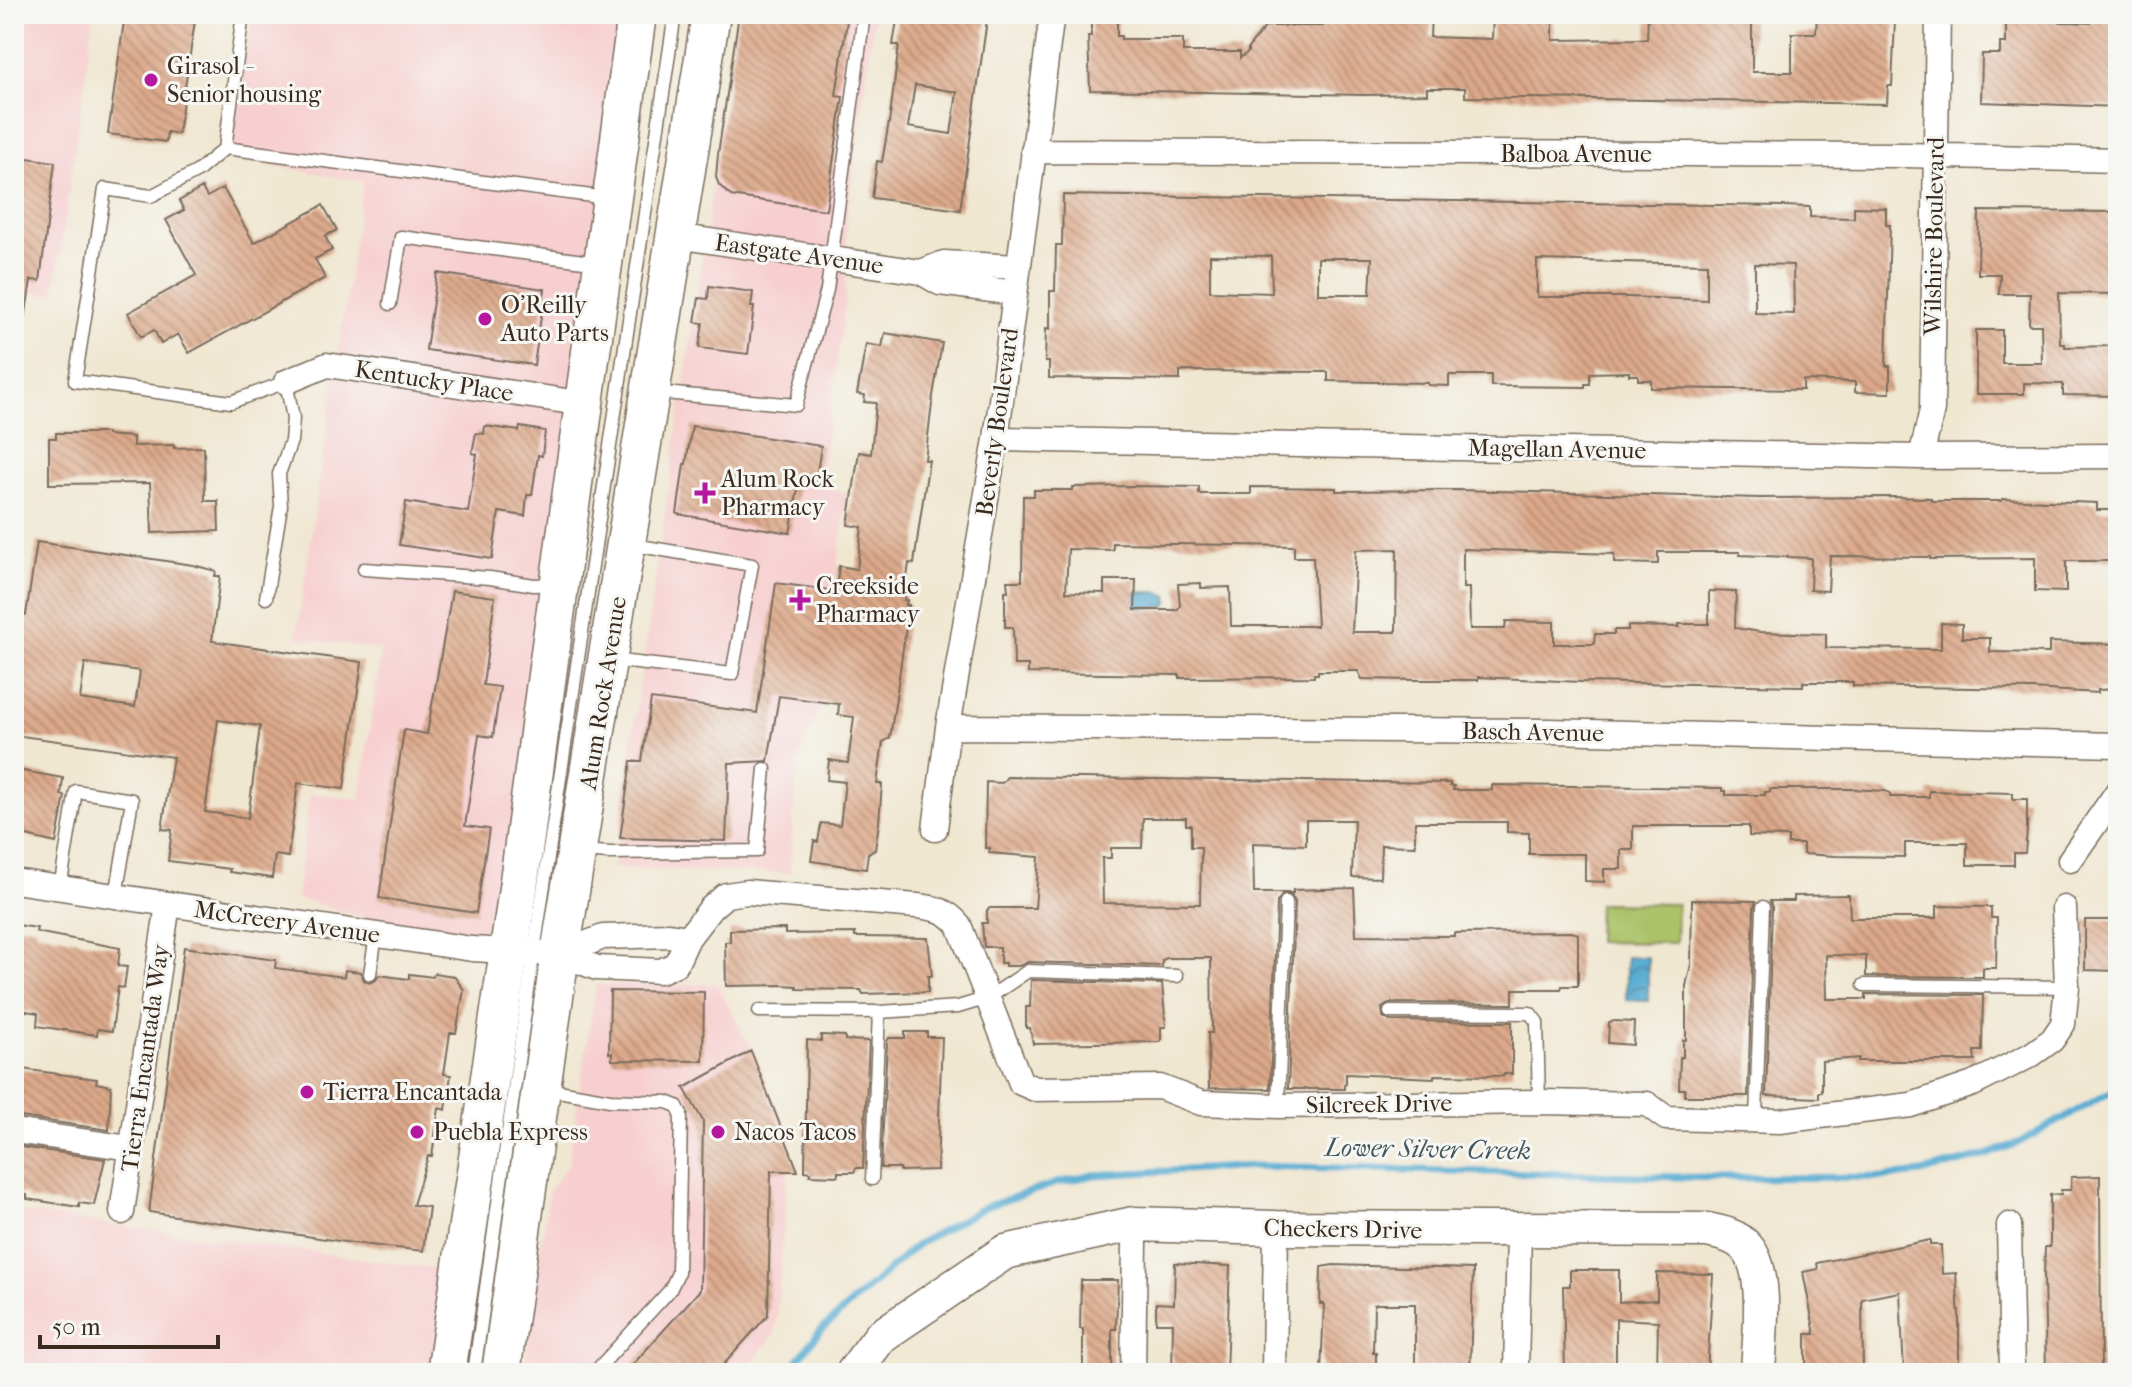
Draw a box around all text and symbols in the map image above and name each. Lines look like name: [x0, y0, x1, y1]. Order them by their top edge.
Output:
place label: Girasol - Senior housing: [167, 52, 322, 108]
marker: Girasol - Senior housing: [142, 71, 160, 89]
street label: Wilshire Boulevard: [1918, 136, 1950, 337]
street label: Balboa Avenue: [1500, 140, 1652, 168]
street label: Eastgate Avenue: [713, 228, 885, 280]
place label: O'Reilly Auto Parts: [500, 291, 609, 347]
marker: O'Reilly Auto Parts: [476, 310, 494, 328]
street label: Beverly Boulevard: [970, 325, 1024, 518]
street label: Kentucky Place: [353, 355, 515, 407]
street label: Magellan Avenue: [1467, 433, 1647, 465]
place label: Alum Rock Pharmacy: [720, 465, 835, 521]
marker: Alum Rock Pharmacy: [696, 484, 714, 502]
place label: Creekside Pharmacy: [816, 572, 921, 628]
marker: Creekside Pharmacy: [791, 591, 809, 609]
street label: Alum Rock Avenue: [574, 594, 632, 793]
street label: Basch Avenue: [1462, 717, 1604, 747]
street label: McCreery Avenue: [192, 895, 382, 949]
street label: Tierra Encantada Way: [115, 941, 175, 1174]
place label: Tierra Encantada: [323, 1078, 503, 1106]
marker: Tierra Encantada: [298, 1083, 316, 1101]
street label: Silcreek Drive: [1306, 1089, 1453, 1119]
place label: Puebla Express: [433, 1118, 588, 1146]
place label: Nacos Tacos: [734, 1118, 857, 1146]
marker: Puebla Express: [408, 1123, 426, 1141]
marker: Nacos Tacos: [709, 1123, 727, 1141]
water label: Lower Silver Creek: [1323, 1132, 1531, 1166]
street label: Checkers Drive: [1263, 1214, 1423, 1244]
scale bar: [40, 1299, 218, 1349]
text: 50 m: [52, 1313, 101, 1341]

